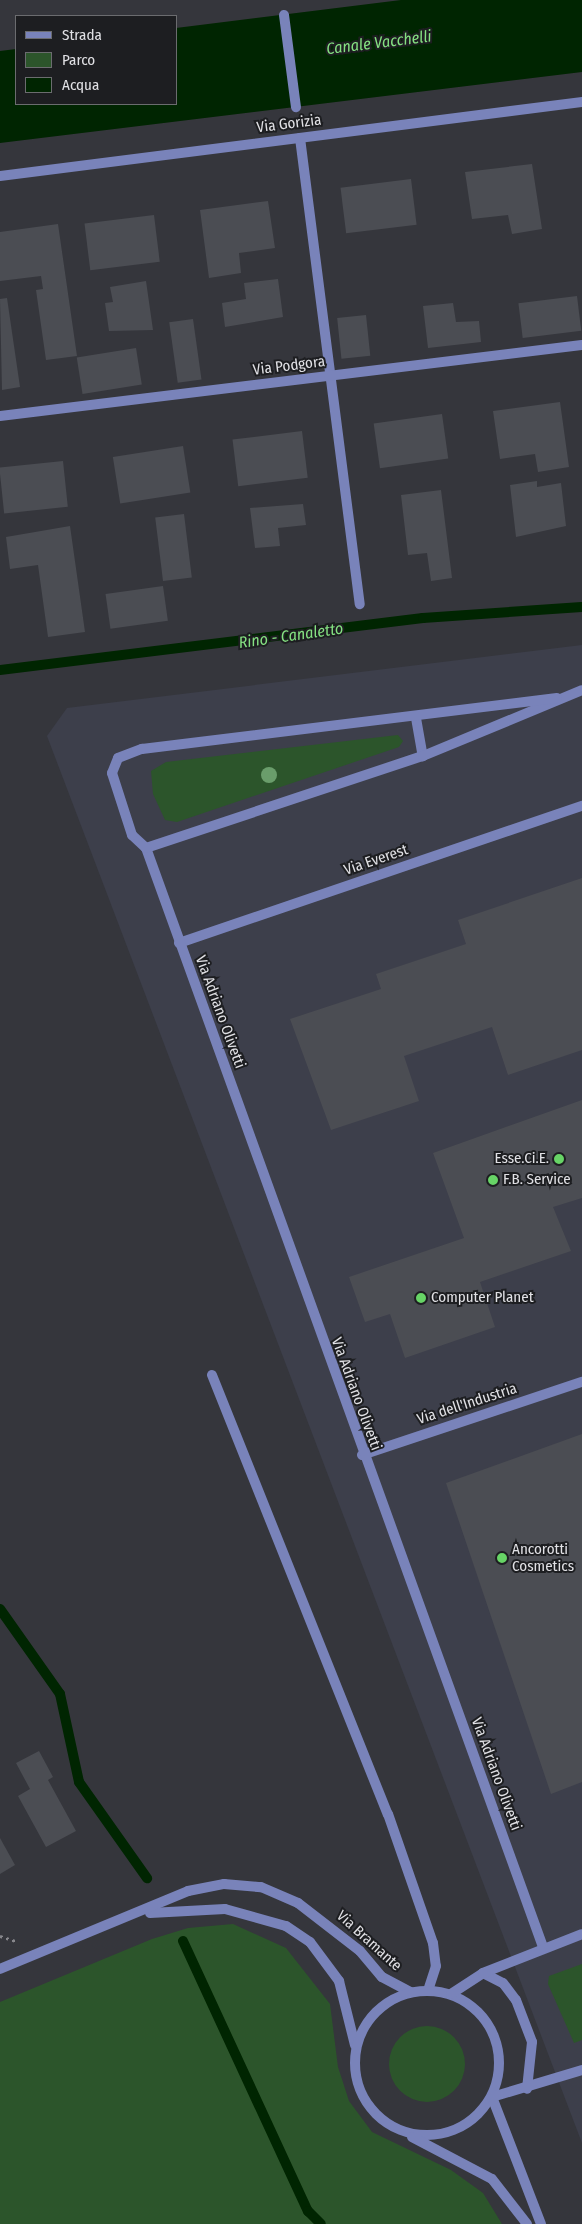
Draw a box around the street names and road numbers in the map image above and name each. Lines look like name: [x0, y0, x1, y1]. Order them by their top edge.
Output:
street label: Via Gorizia: [256, 111, 322, 137]
street label: Via Podgora: [252, 353, 326, 379]
street label: Via Everest: [342, 841, 410, 879]
street label: Via Adriano Olivetti: [191, 953, 249, 1071]
street label: Via Adriano Olivetti: [327, 1335, 385, 1453]
street label: Via dell'Industria: [415, 1379, 519, 1429]
street label: Via Adriano Olivetti: [467, 1715, 525, 1833]
street label: Via Bramante: [333, 1907, 405, 1975]

